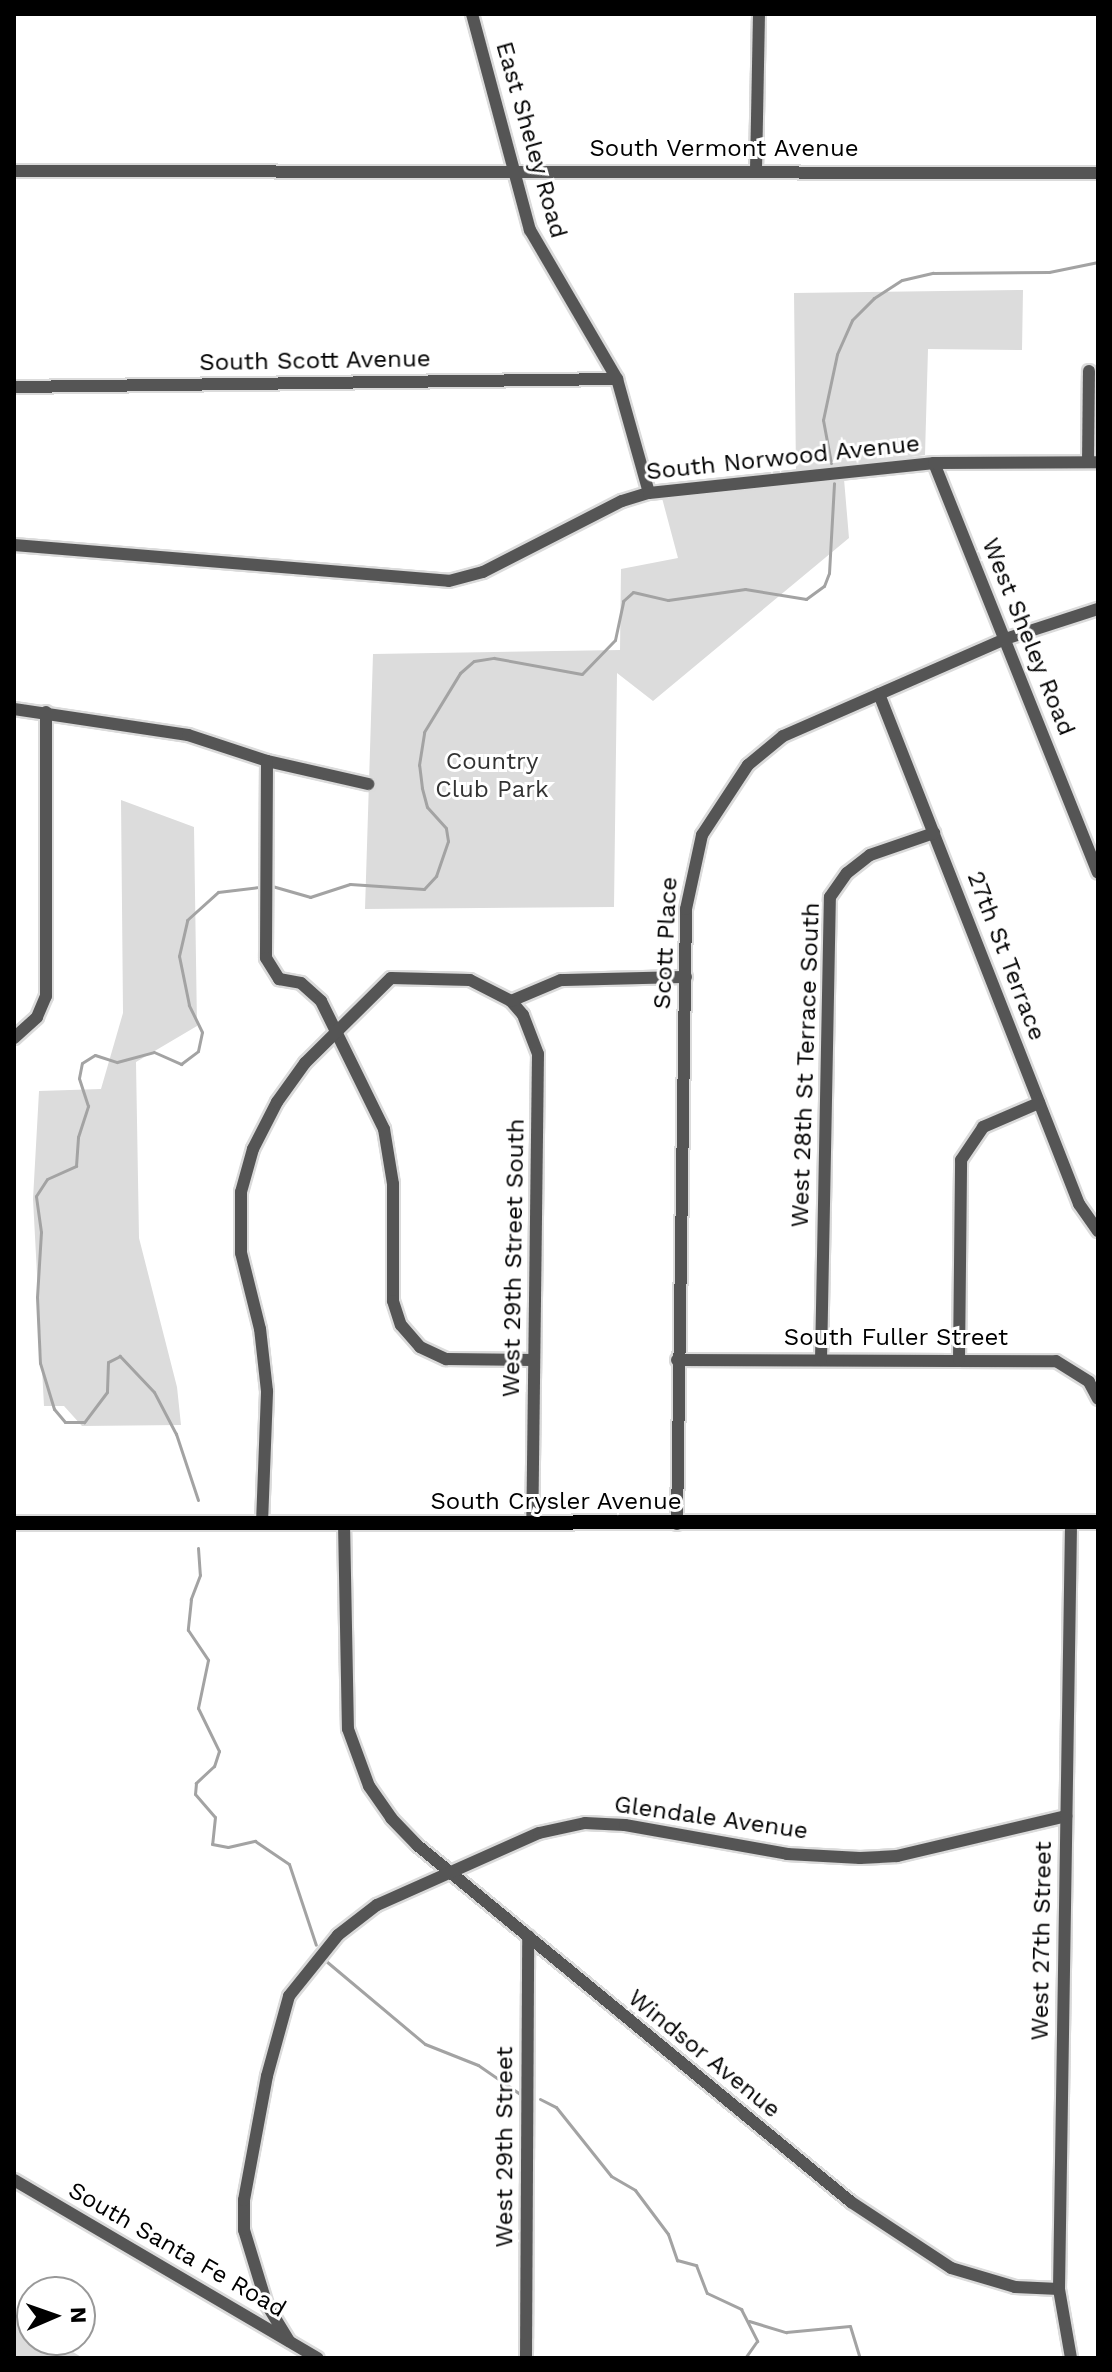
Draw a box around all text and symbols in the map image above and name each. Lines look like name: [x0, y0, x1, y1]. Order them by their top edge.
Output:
street label: East Sheley Road: [489, 38, 573, 242]
street label: South Vermont Avenue: [589, 135, 859, 163]
street label: South Scott Avenue: [199, 345, 431, 377]
street label: South Norwood Avenue: [644, 429, 922, 487]
street label: West Sheley Road: [975, 534, 1081, 740]
park label: Country Club Park: [435, 748, 549, 804]
street label: 27th St Terrace: [960, 867, 1052, 1045]
street label: Scott Place: [648, 876, 684, 1010]
street label: West 28th St Terrace South: [786, 902, 826, 1228]
street label: West 29th Street South: [497, 1118, 531, 1398]
street label: South Fuller Street: [784, 1324, 1008, 1352]
street label: South Crysler Avenue: [430, 1488, 682, 1516]
street label: Glendale Avenue: [612, 1790, 810, 1846]
street label: West 27th Street: [1026, 1841, 1058, 2041]
street label: Windsor Avenue: [621, 1983, 787, 2125]
street label: West 29th Street: [491, 2046, 519, 2248]
street label: South Santa Fe Road: [63, 2176, 291, 2324]
north arrow: [16, 2276, 96, 2356]
text: N: [66, 2307, 91, 2324]

